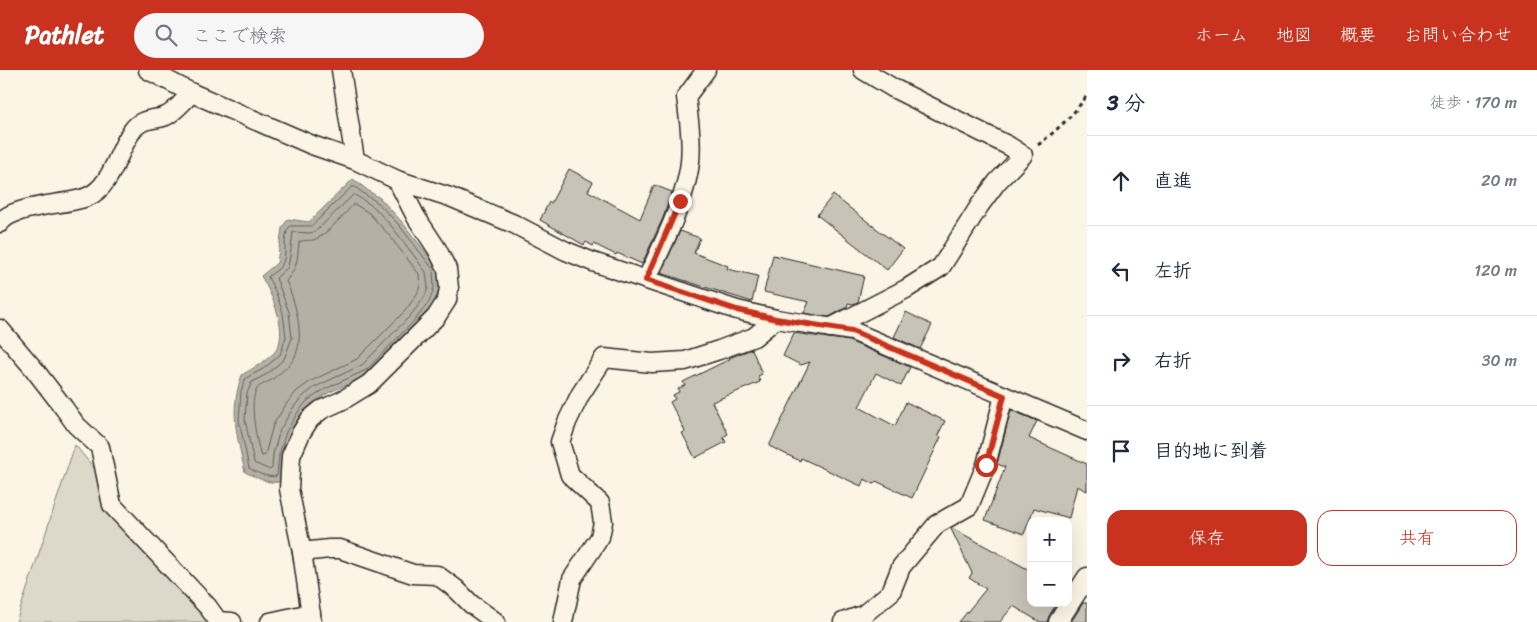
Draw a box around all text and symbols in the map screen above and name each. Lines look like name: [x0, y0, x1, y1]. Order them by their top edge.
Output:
search box: [134, 13, 484, 58]
text: Pathlet: [25, 14, 104, 56]
text: ここで検索: [192, 19, 287, 52]
text: ホーム: [1195, 19, 1248, 51]
text: 地図: [1276, 19, 1312, 51]
text: 概要: [1340, 19, 1376, 51]
text: お問い合わせ: [1404, 19, 1512, 51]
icon: search: [152, 21, 180, 49]
text: 3 分: [1107, 84, 1145, 122]
text: 徒歩 · 170 m: [1430, 88, 1517, 117]
text: 直進: [1154, 164, 1192, 197]
text: 20 m: [1481, 166, 1517, 195]
icon: ahead: [1107, 167, 1135, 195]
route end: [669, 190, 692, 213]
text: 左折: [1154, 254, 1192, 287]
text: 120 m: [1474, 256, 1517, 285]
icon: left: [1107, 257, 1135, 285]
text: 右折: [1154, 344, 1192, 377]
text: 30 m: [1482, 346, 1517, 375]
icon: right: [1107, 347, 1135, 375]
text: 目的地に到着: [1154, 434, 1268, 467]
icon: arrive: [1107, 437, 1135, 465]
route start: [975, 454, 998, 477]
button: 保存: [1107, 510, 1307, 566]
button: 共有: [1317, 510, 1517, 566]
map controls: [1027, 517, 1072, 607]
button: +: [1027, 517, 1072, 562]
button: −: [1027, 562, 1072, 607]

